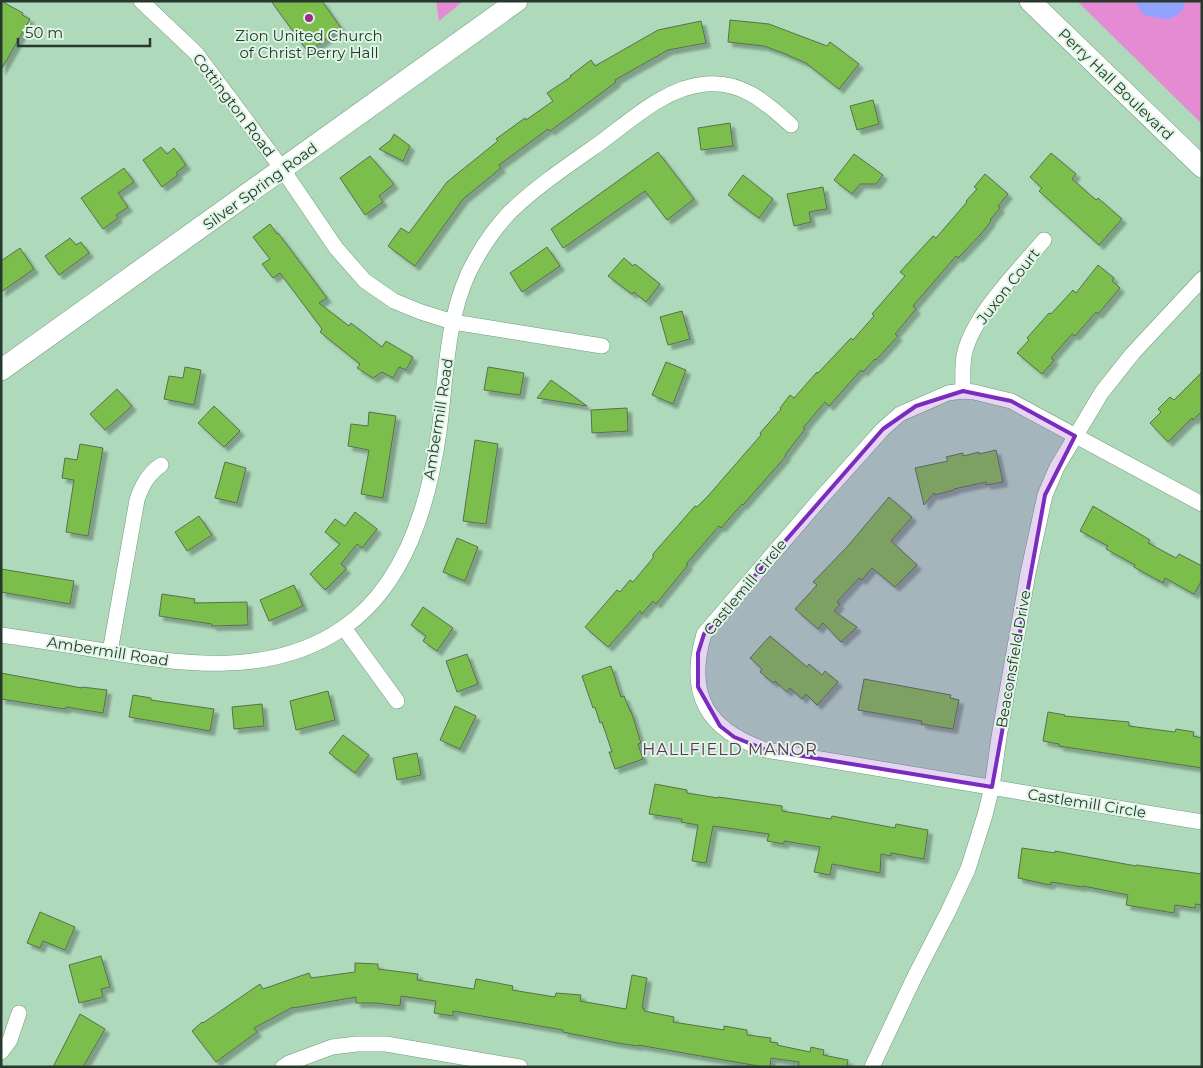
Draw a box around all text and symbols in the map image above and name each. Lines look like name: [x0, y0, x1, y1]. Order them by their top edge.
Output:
marker: Zion United Church of Christ Perry Hall: [303, 12, 315, 24]
scale bar: [18, 15, 150, 47]
text: 50 m: [25, 23, 63, 42]
street label: Perry Hall Boulevard: [1054, 24, 1178, 144]
place label: Zion United Church of Christ Perry Hall: [235, 26, 383, 62]
street label: Cottington Road: [189, 50, 279, 160]
street label: Silver Spring Road: [199, 138, 321, 234]
street label: Juxon Court: [972, 244, 1043, 328]
street label: Ambermill Road: [419, 357, 457, 481]
street label: Castlemill Circle: [699, 535, 791, 639]
street label: Beaconsfield Drive: [992, 589, 1034, 729]
street label: Ambermill Road: [46, 632, 170, 670]
district label: HALLFIELD MANOR: [642, 740, 818, 759]
street label: Castlemill Circle: [1026, 784, 1148, 822]

